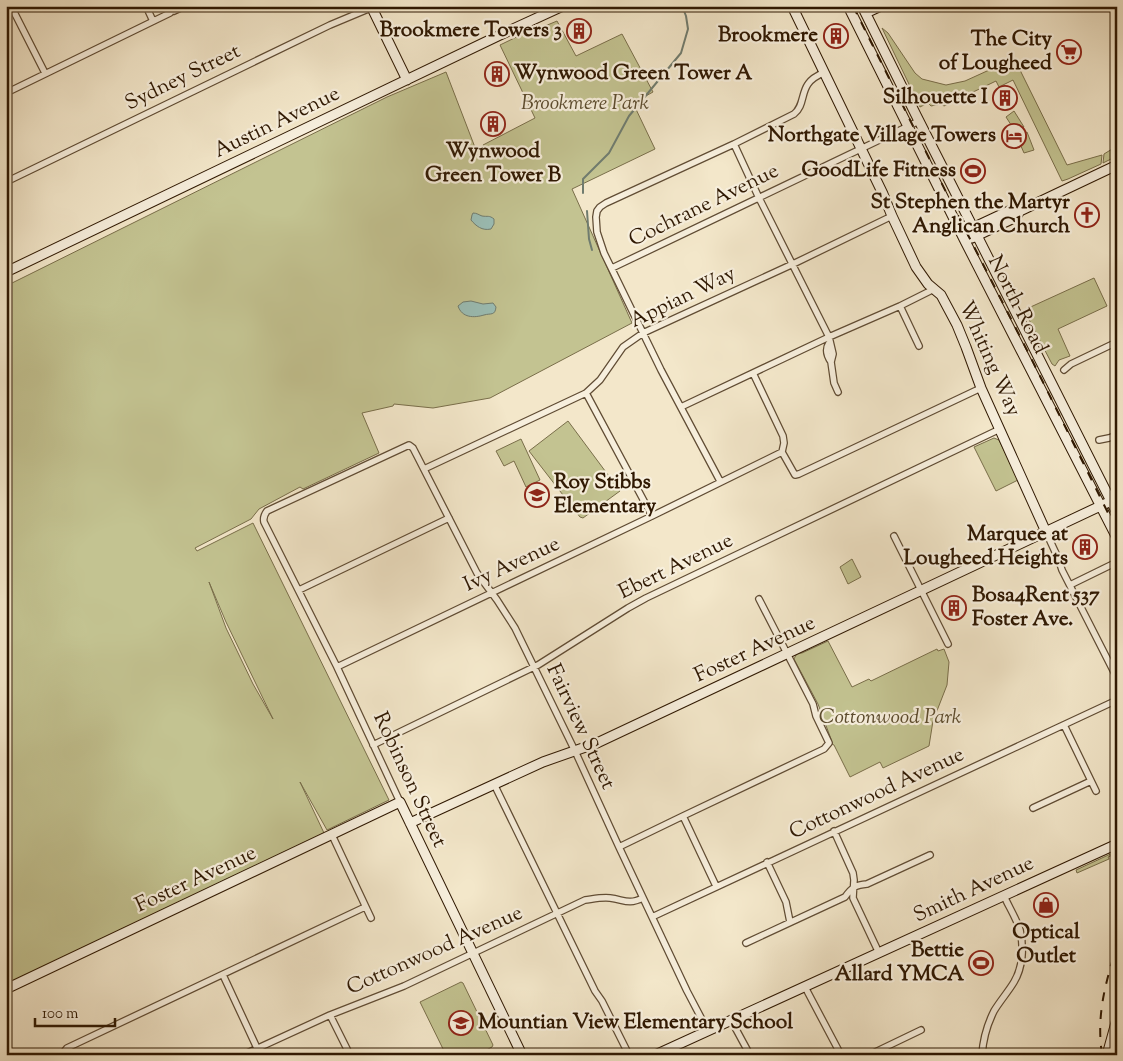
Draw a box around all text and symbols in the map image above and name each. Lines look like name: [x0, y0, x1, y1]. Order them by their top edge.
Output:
place label: Brookmere Towers 3: [380, 16, 562, 46]
building icon: Brookmere Towers 3: [566, 18, 592, 44]
place label: Brookmere: [718, 21, 818, 51]
building icon: Brookmere: [823, 23, 849, 49]
place label: The City of Lougheed: [939, 25, 1053, 79]
street label: Sydney Street: [120, 37, 246, 119]
supermarket icon: The City of Lougheed: [1056, 39, 1082, 65]
place label: Wynwood Green Tower A: [514, 59, 753, 89]
building icon: Wynwood Green Tower A: [484, 61, 510, 87]
street label: Austin Avenue: [209, 80, 345, 166]
place label: Silhouette I: [883, 83, 988, 113]
building icon: Silhouette I: [992, 85, 1018, 111]
park label: Brookmere Park: [521, 89, 649, 119]
building icon: Wynwood Green Tower B: [480, 111, 506, 137]
place label: Northgate Village Towers: [768, 121, 996, 151]
hotel icon: Northgate Village Towers: [1001, 123, 1027, 149]
place label: Wynwood Green Tower B: [425, 137, 562, 191]
place label: GoodLife Fitness: [801, 156, 956, 186]
street label: Cochrane Avenue: [624, 157, 784, 255]
sports icon: GoodLife Fitness: [960, 158, 986, 184]
place label: St Stephen the Martyr Anglican Church: [871, 188, 1071, 242]
church icon: St Stephen the Martyr Anglican Church: [1074, 202, 1100, 228]
street label: North Road: [979, 251, 1055, 360]
street label: Appian Way: [625, 259, 741, 337]
street label: Whiting Way: [950, 296, 1028, 422]
place label: Roy Stibbs Elementary: [554, 468, 657, 522]
school or university icon: Roy Stibbs Elementary: [524, 482, 550, 508]
place label: Marquee at Lougheed Heights: [903, 520, 1069, 574]
street label: Ebert Avenue: [614, 526, 738, 608]
street label: Ivy Avenue: [459, 530, 565, 600]
building icon: Marquee at Lougheed Heights: [1072, 534, 1098, 560]
place label: Bosa4Rent 537 Foster Ave.: [972, 581, 1100, 635]
building icon: Bosa4Rent 537 Foster Ave.: [941, 595, 967, 621]
street label: Foster Avenue: [690, 609, 820, 691]
street label: Fairview Street: [538, 659, 622, 795]
park label: Cottonwood Park: [819, 703, 962, 733]
street label: Robinson Street: [364, 707, 454, 853]
street label: Cottonwood Avenue: [785, 740, 969, 848]
street label: Foster Avenue: [131, 839, 261, 921]
street label: Smith Avenue: [909, 849, 1039, 931]
shop icon: Optical Outlet: [1033, 892, 1059, 918]
street label: Cottonwood Avenue: [342, 899, 528, 1003]
place label: Optical Outlet: [1012, 918, 1080, 972]
place label: Bettie Allard YMCA: [835, 936, 965, 990]
sports icon: Bettie Allard YMCA: [968, 950, 994, 976]
scale bar: [35, 996, 115, 1028]
text: 100 m: [42, 1004, 79, 1025]
place label: Mountian View Elementary School: [478, 1008, 793, 1038]
school or university icon: Mountian View Elementary School: [448, 1010, 474, 1036]

